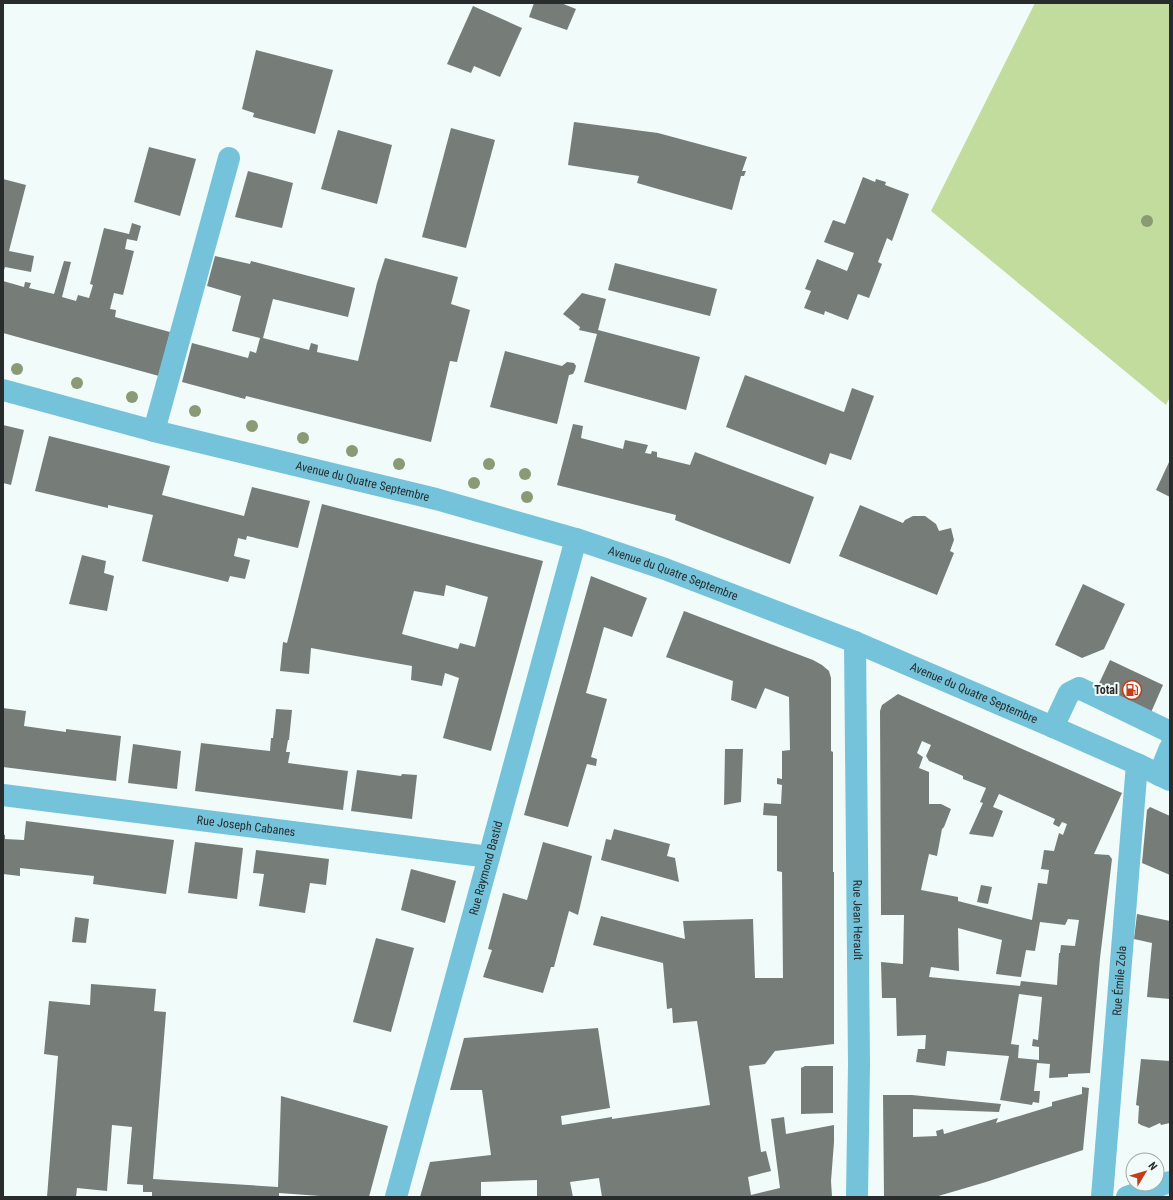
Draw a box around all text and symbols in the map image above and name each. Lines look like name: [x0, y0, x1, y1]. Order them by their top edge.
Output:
street label: Avenue du Quatre Septembre: [294, 458, 431, 504]
street label: Avenue du Quatre Septembre: [606, 543, 740, 603]
street label: Avenue du Quatre Septembre: [908, 660, 1040, 727]
fuel station icon: Total: [1121, 679, 1143, 701]
place label: Total: [1094, 683, 1118, 697]
street label: Rue Joseph Cabanes: [196, 813, 296, 839]
street label: Rue Raymond Bastid: [466, 819, 506, 917]
street label: Rue Jean Herault: [850, 880, 865, 961]
street label: Rue Émile Zola: [1110, 945, 1129, 1016]
north arrow: [1125, 1152, 1165, 1192]
text: N: [1145, 1159, 1160, 1173]

